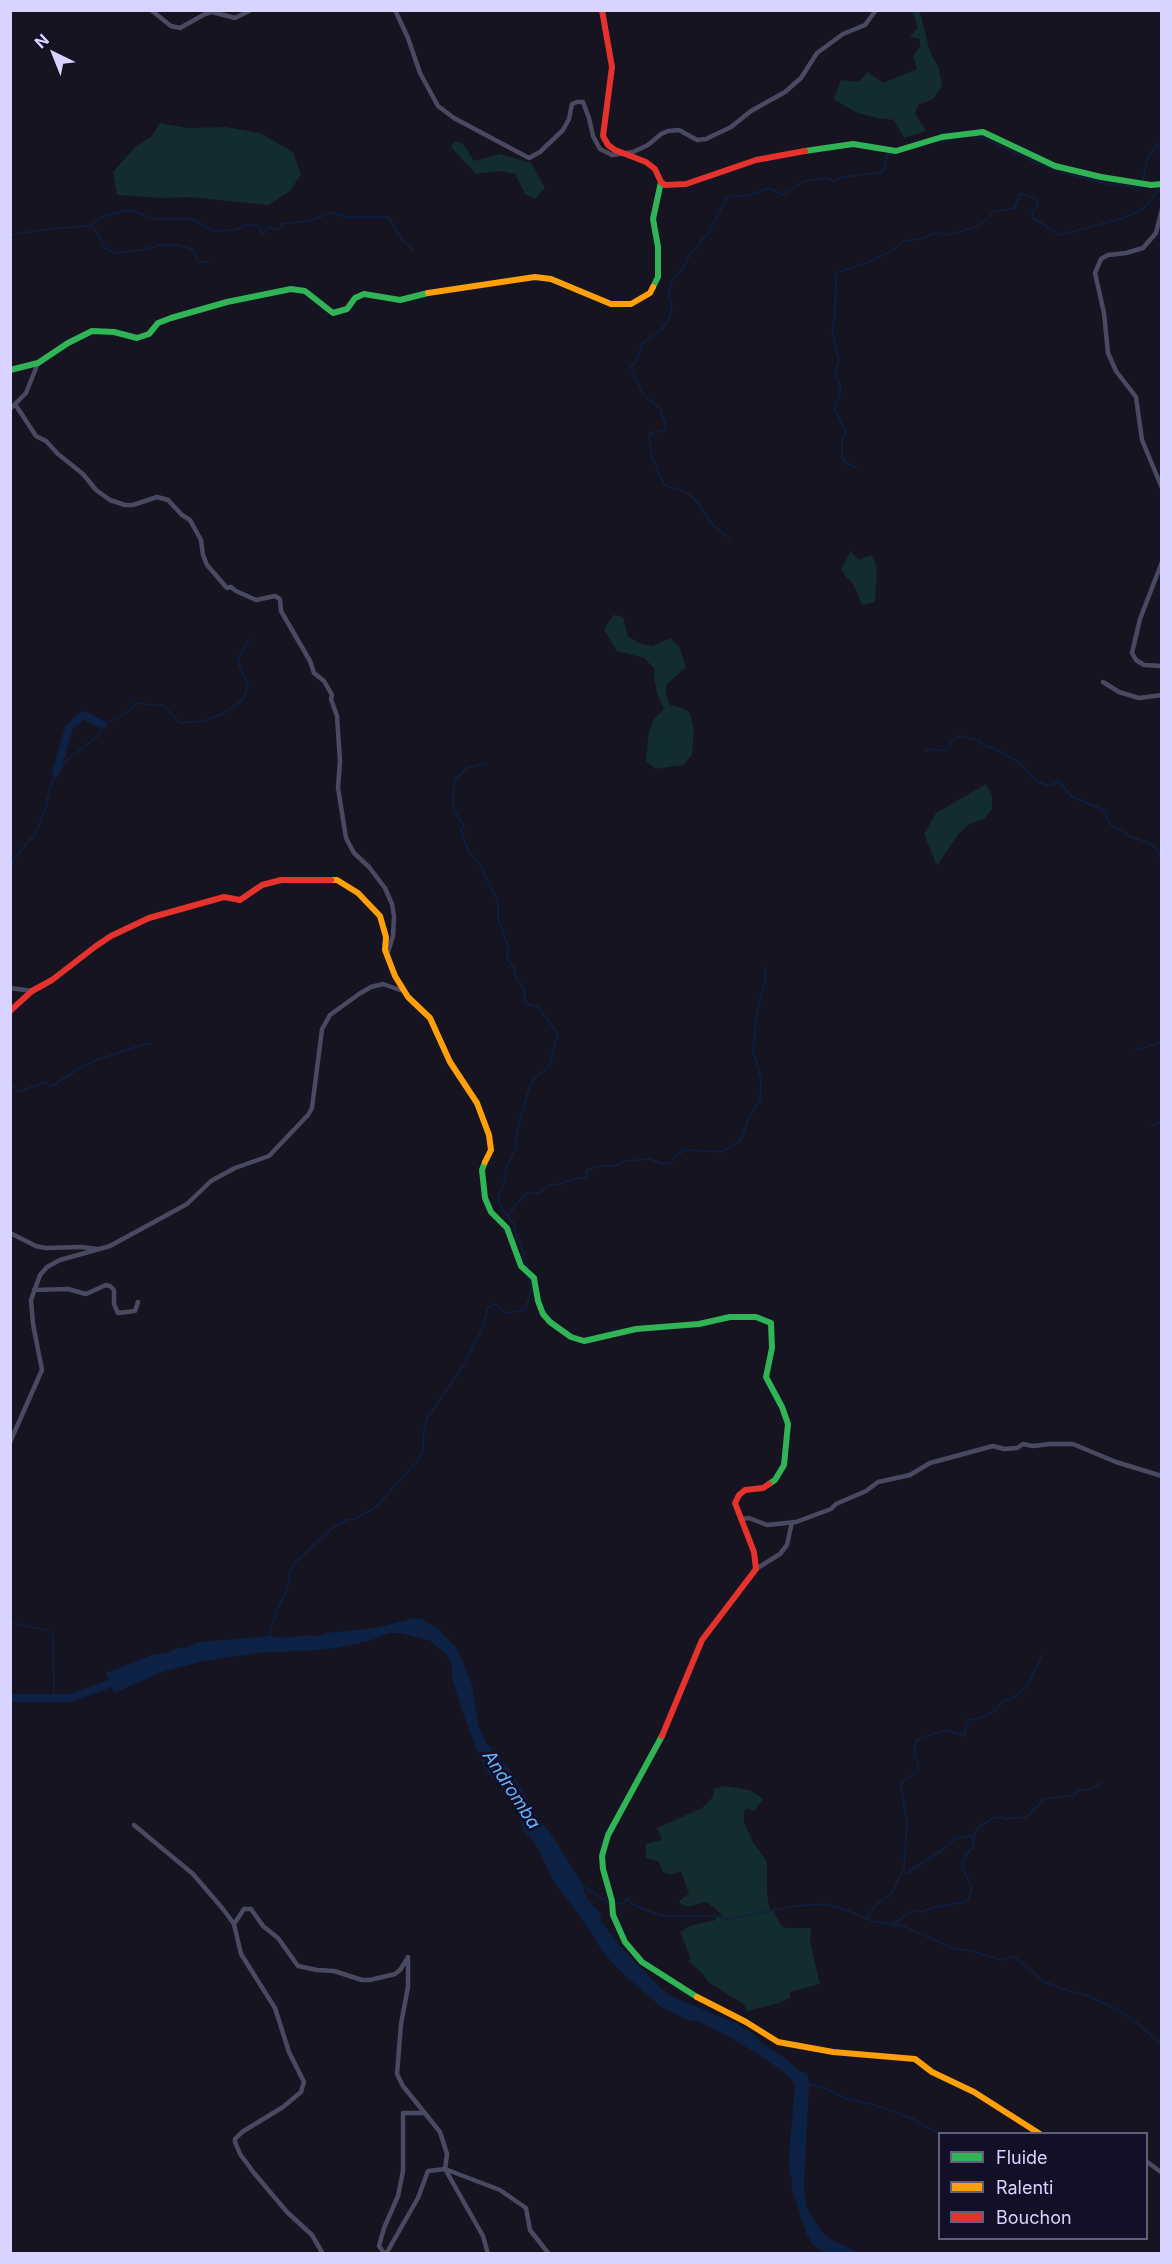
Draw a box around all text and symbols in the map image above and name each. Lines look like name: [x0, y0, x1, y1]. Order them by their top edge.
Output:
north arrow: [24, 24, 84, 84]
text: N: [30, 29, 53, 52]
water label: Andromba: [478, 1747, 544, 1833]
legend: [938, 2132, 1148, 2240]
text: Fluide: [996, 2147, 1048, 2168]
text: Ralenti: [996, 2177, 1053, 2198]
text: Bouchon: [996, 2207, 1072, 2228]

